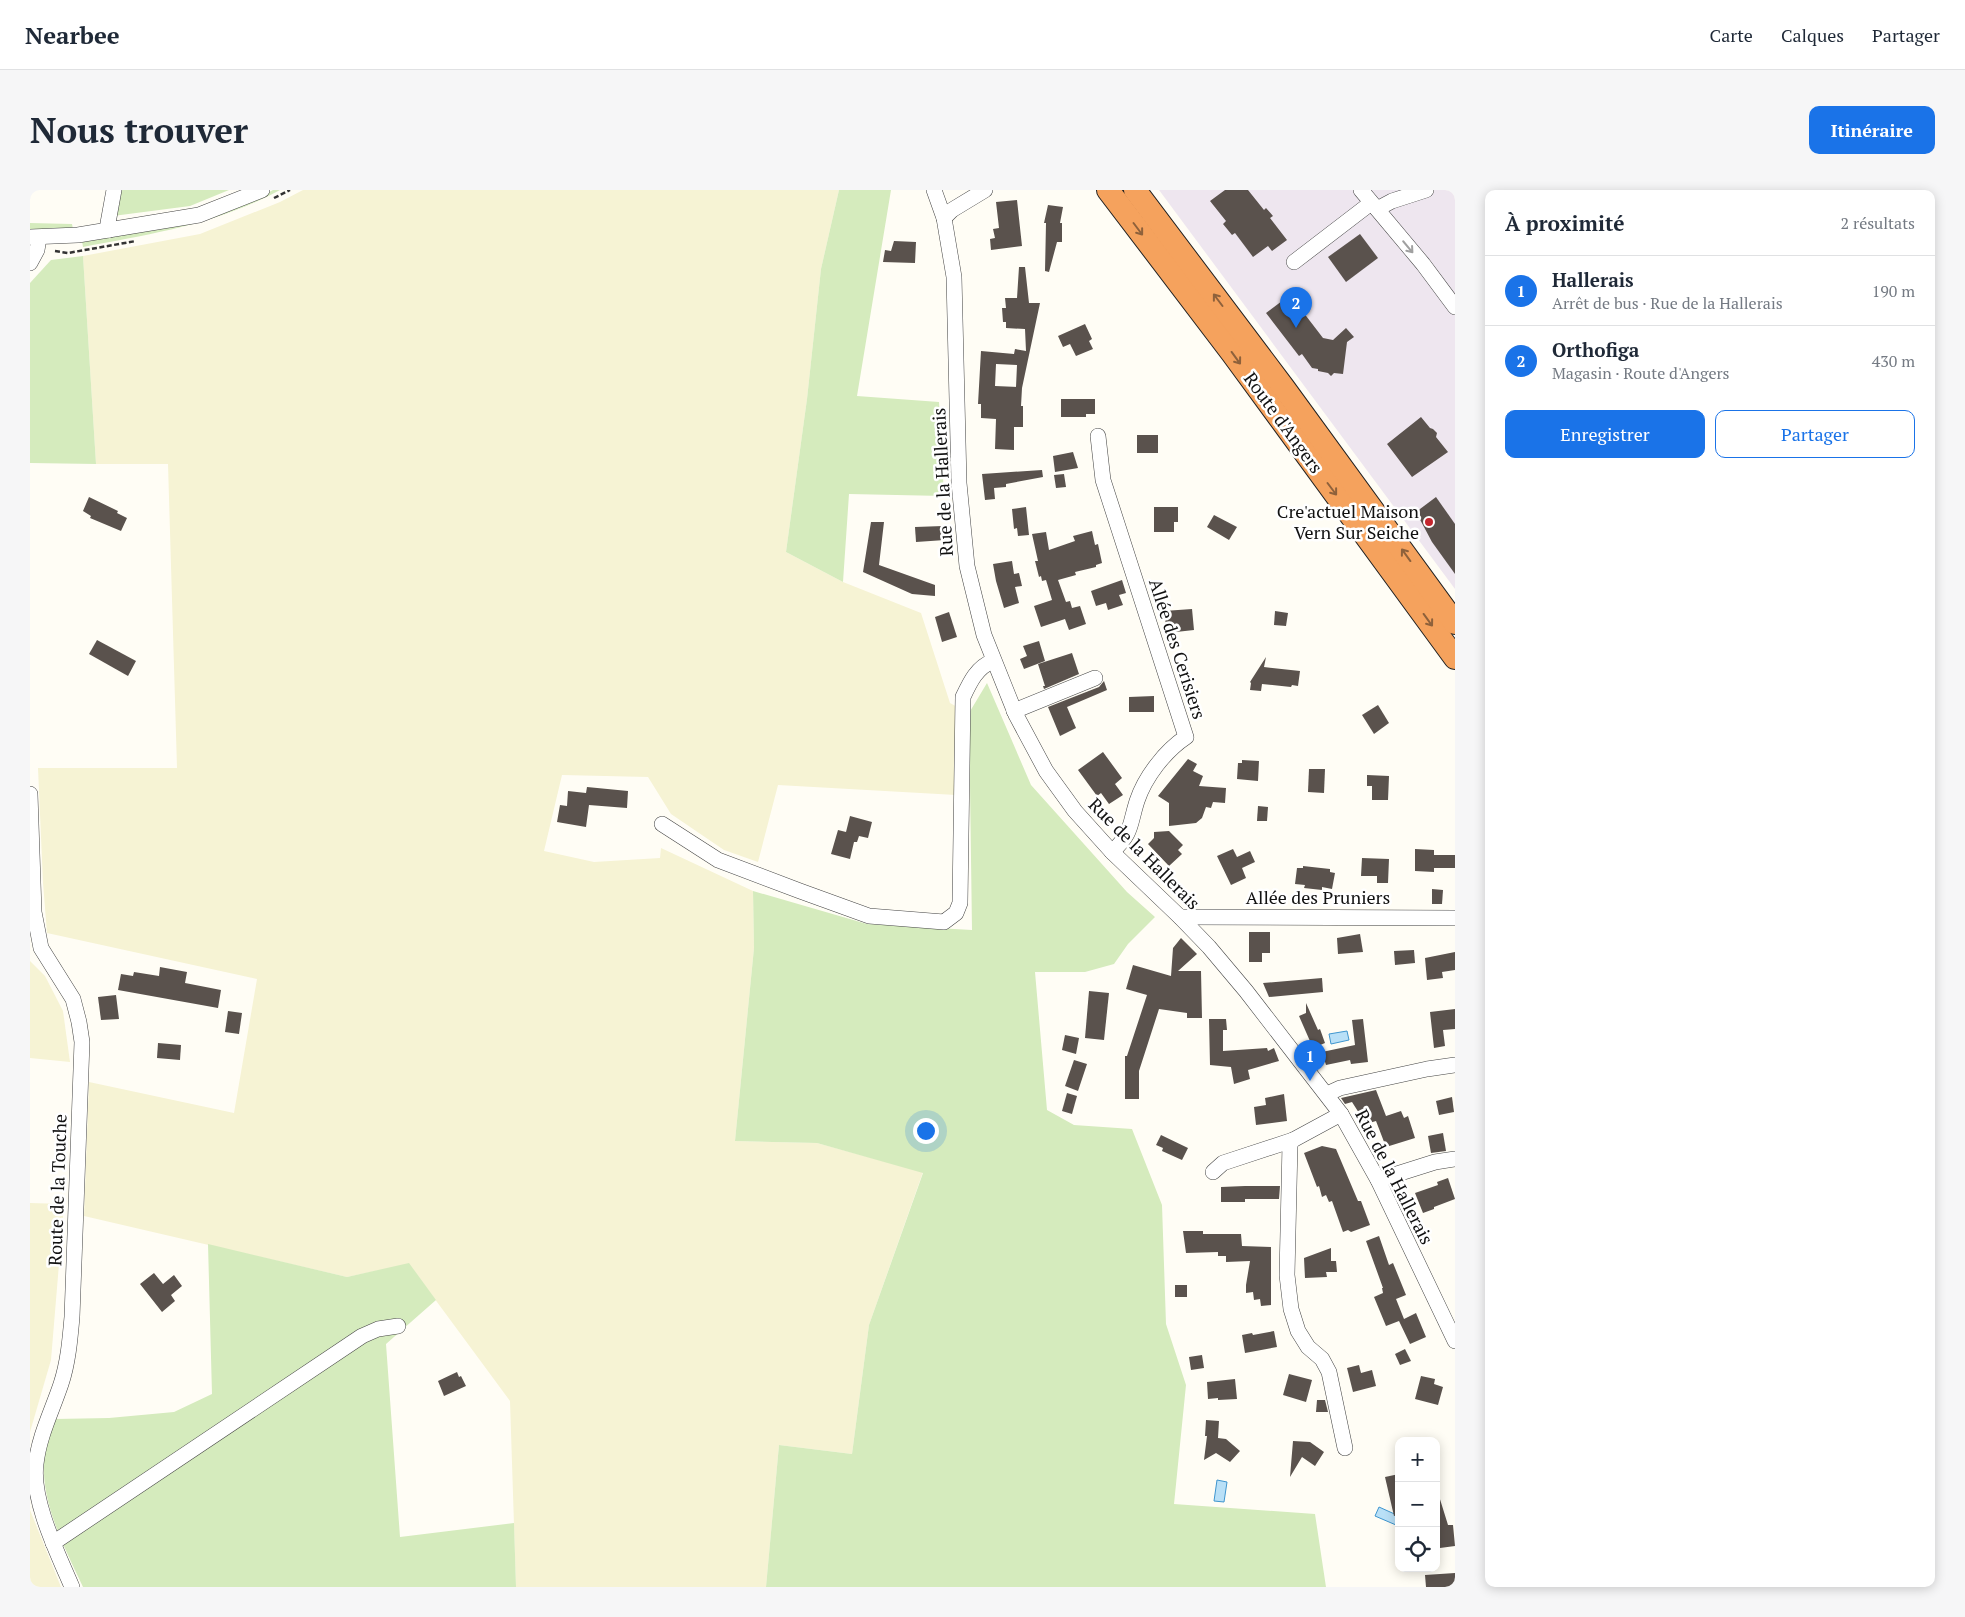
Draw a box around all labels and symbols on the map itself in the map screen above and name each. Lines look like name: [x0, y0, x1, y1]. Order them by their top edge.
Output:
one-way arrow: [1133, 222, 1143, 236]
one-way arrow: [1403, 240, 1414, 253]
pin: 2: [1280, 287, 1312, 328]
one-way arrow: [1213, 293, 1223, 307]
one-way arrow: [1231, 351, 1241, 365]
street label: Route d'Angers: [1239, 367, 1329, 478]
street label: Rue de la Hallerais: [926, 407, 958, 557]
one-way arrow: [1327, 482, 1338, 495]
place label: Cre'actuel Maison Vern Sur Seiche: [1277, 499, 1419, 544]
marker: Cre'actuel Maison Vern Sur Seiche: [1423, 516, 1435, 528]
one-way arrow: [1401, 548, 1411, 562]
street label: Allée des Cerisiers: [1144, 575, 1212, 722]
one-way arrow: [1423, 613, 1433, 627]
street label: Rue de la Hallerais: [1084, 792, 1206, 914]
street label: Allée des Pruniers: [1246, 885, 1390, 909]
pin: 1: [1294, 1040, 1326, 1081]
street label: Rue de la Hallerais: [1350, 1105, 1439, 1248]
street label: Route de la Touche: [42, 1114, 72, 1266]
your location: [913, 1118, 939, 1144]

